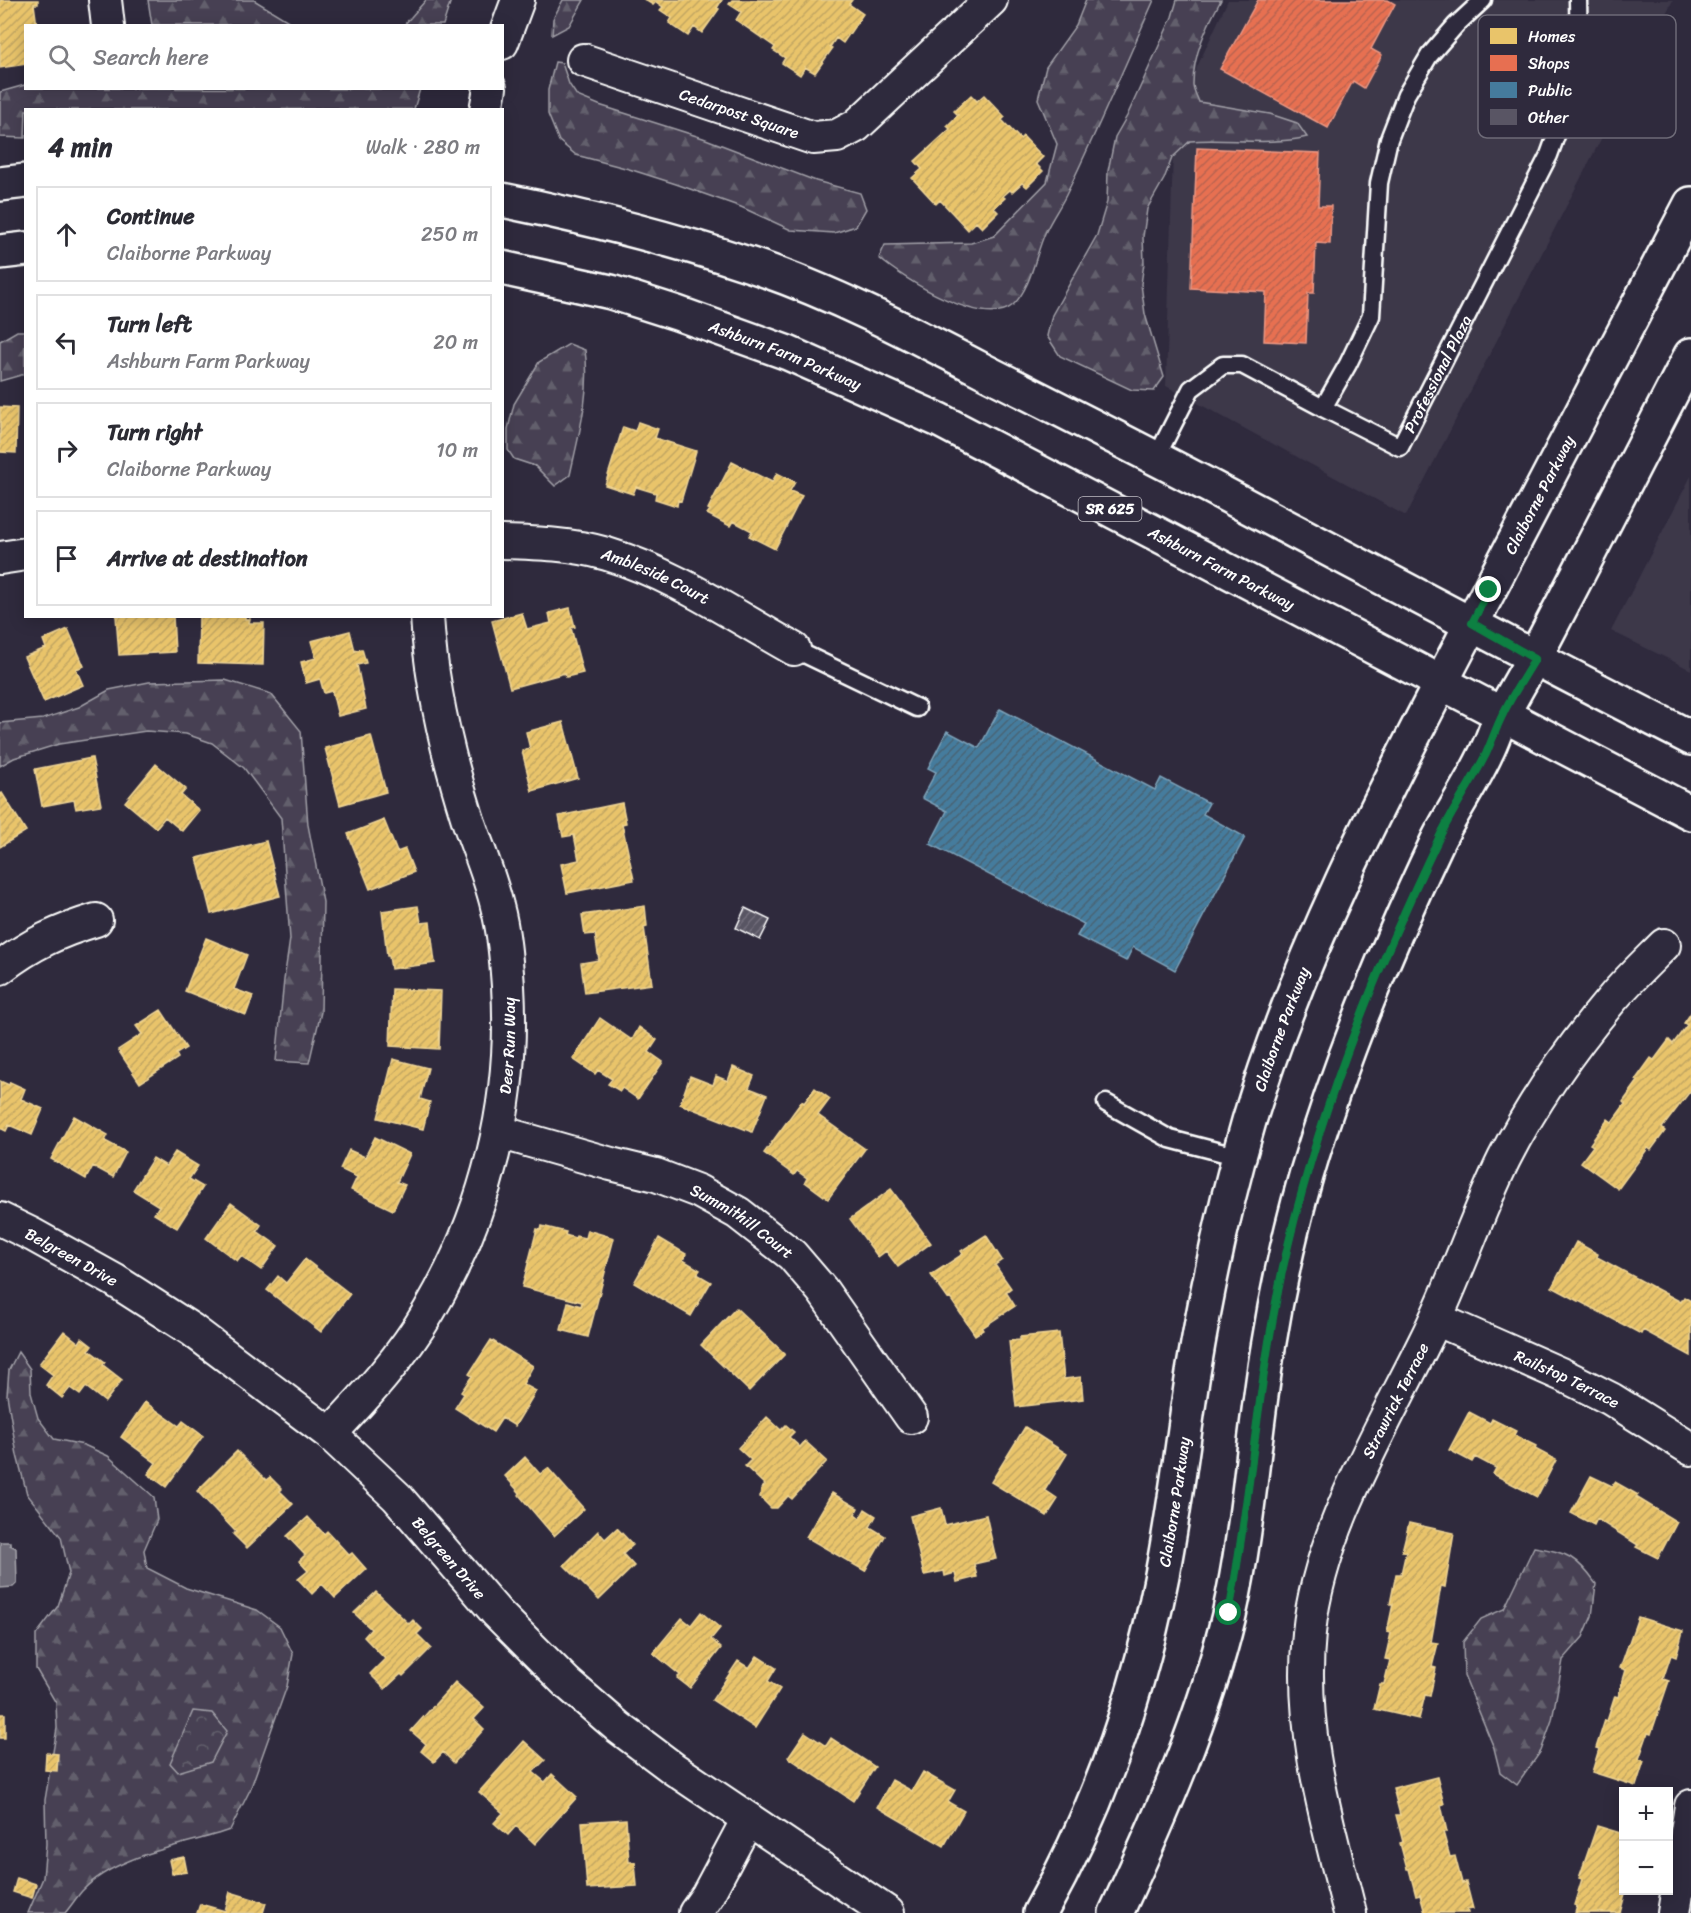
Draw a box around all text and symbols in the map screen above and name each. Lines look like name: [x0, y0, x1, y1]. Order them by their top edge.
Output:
legend: [1478, 15, 1676, 138]
text: Homes: [1528, 22, 1576, 51]
search box: [24, 24, 504, 90]
text: Search here: [93, 38, 209, 77]
icon: search: [45, 41, 78, 74]
text: Shops: [1528, 49, 1570, 78]
text: Public: [1528, 76, 1572, 105]
street label: Cedarpost Square: [675, 79, 803, 147]
text: Other: [1528, 103, 1570, 132]
text: 4 min: [48, 124, 112, 170]
text: Walk · 280 m: [366, 130, 480, 165]
text: Continue: [107, 197, 195, 236]
text: 250 m: [421, 217, 478, 252]
icon: ahead: [50, 218, 83, 251]
text: Claiborne Parkway: [107, 236, 271, 271]
text: Turn left: [107, 305, 192, 344]
street label: Professional Plaza: [1395, 310, 1480, 438]
street label: Ashburn Farm Parkway: [704, 311, 867, 399]
text: 20 m: [433, 325, 478, 360]
icon: left: [50, 326, 83, 359]
text: Ashburn Farm Parkway: [107, 344, 310, 379]
text: Turn right: [107, 413, 202, 452]
street label: Claiborne Parkway: [1496, 429, 1583, 559]
text: 10 m: [436, 433, 478, 468]
icon: right: [50, 434, 83, 467]
text: Claiborne Parkway: [107, 452, 271, 487]
road number: SR 625: [1078, 497, 1142, 521]
street label: Ashburn Farm Parkway: [1142, 517, 1301, 619]
street label: Ambleside Court: [597, 538, 715, 612]
text: Arrive at destination: [107, 539, 308, 578]
icon: arrive: [50, 542, 83, 575]
route end: [1475, 576, 1501, 602]
street label: Claiborne Parkway: [1245, 961, 1318, 1095]
street label: Deer Run Way: [490, 996, 524, 1096]
street label: Summithill Court: [686, 1175, 800, 1266]
street label: Belgreen Drive: [20, 1219, 124, 1294]
street label: Strawrick Terrace: [1353, 1337, 1437, 1463]
street label: Railstop Terrace: [1510, 1341, 1626, 1416]
street label: Claiborne Parkway: [1149, 1434, 1198, 1569]
street label: Belgreen Drive: [405, 1509, 494, 1606]
route start: [1215, 1599, 1241, 1625]
map controls: [1619, 1787, 1673, 1895]
button: +: [1619, 1787, 1673, 1841]
button: −: [1619, 1841, 1673, 1895]

